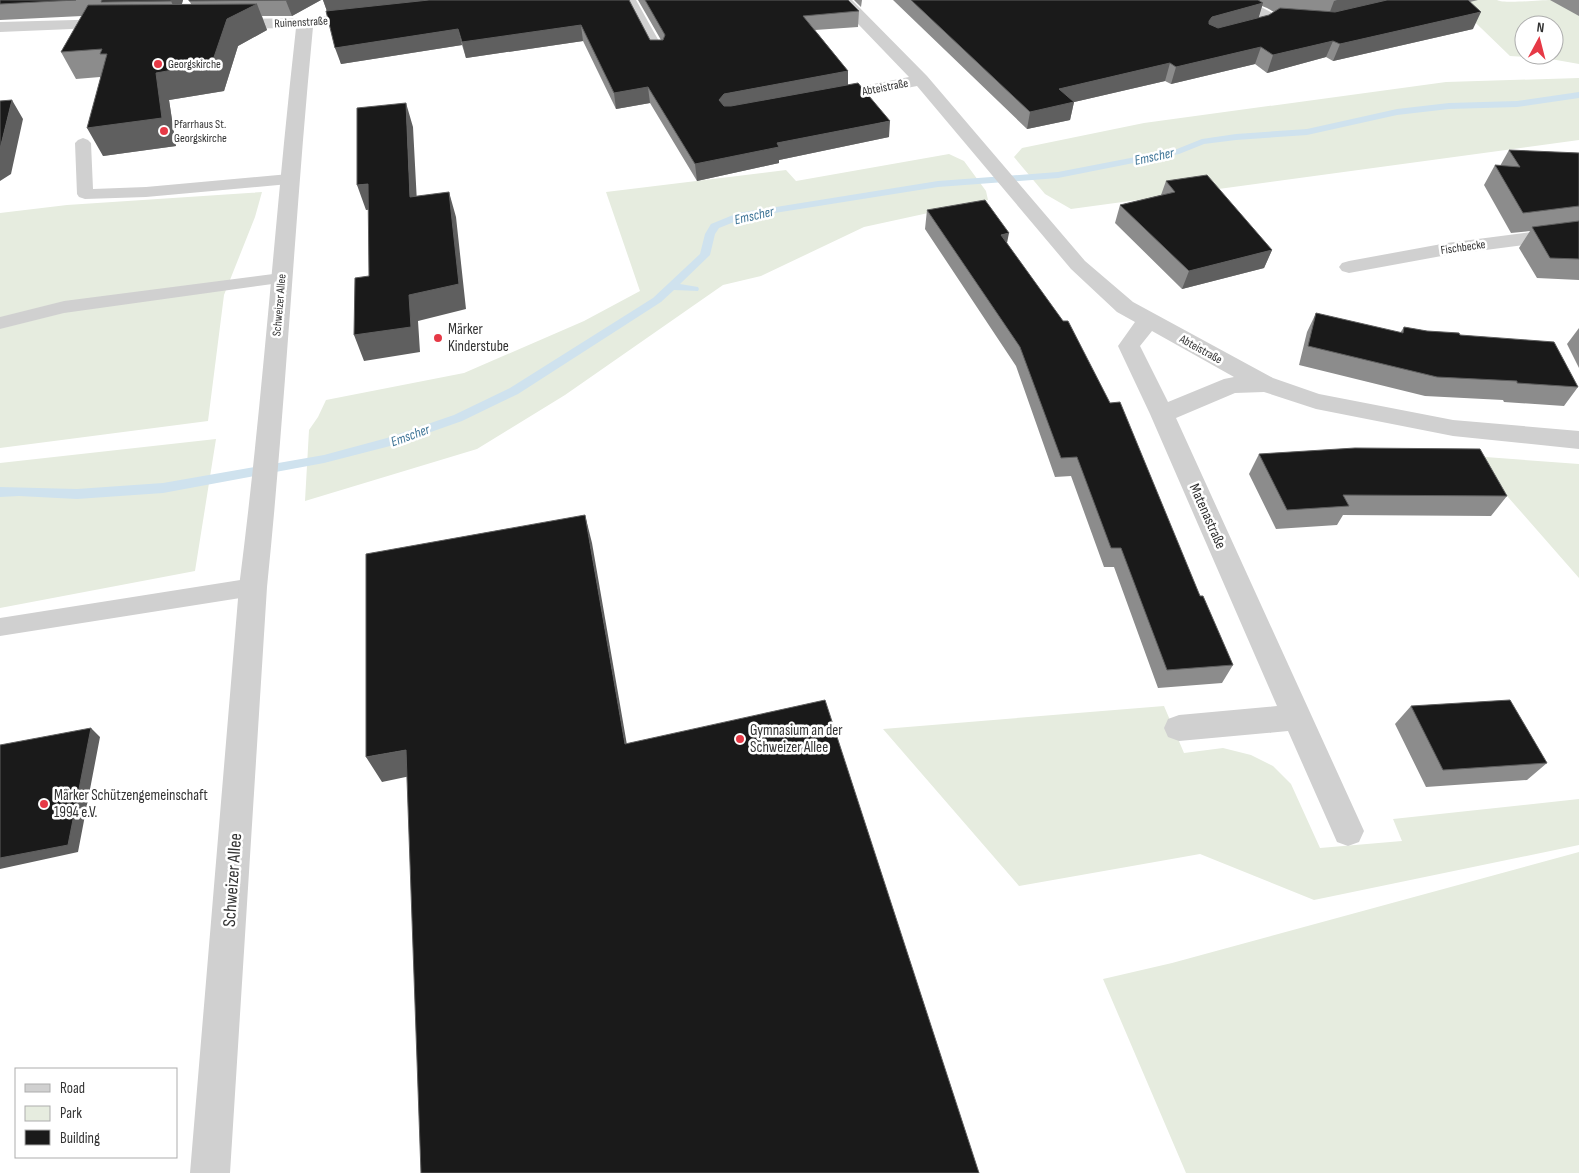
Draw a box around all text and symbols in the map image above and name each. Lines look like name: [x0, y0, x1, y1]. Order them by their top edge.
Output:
street label: Ruinenstraße: [274, 14, 328, 31]
north arrow: [1514, 15, 1564, 65]
text: N: [1536, 19, 1545, 36]
place label: Georgskirche: [168, 57, 221, 72]
marker: Georgskirche: [152, 58, 164, 70]
street label: Abteistraße: [860, 76, 910, 99]
place label: Pfarrhaus St. Georgskirche: [174, 117, 227, 146]
marker: Pfarrhaus St. Georgskirche: [158, 125, 170, 137]
water label: Emscher: [1133, 144, 1177, 169]
water label: Emscher: [733, 202, 777, 228]
street label: Fischbecke: [1440, 237, 1487, 258]
street label: Schweizer Allee: [269, 273, 290, 337]
place label: Märker Kinderstube: [448, 320, 509, 356]
street label: Abteistraße: [1176, 331, 1225, 367]
marker: Märker Kinderstube: [432, 332, 444, 344]
water label: Emscher: [388, 420, 433, 450]
street label: Matenastraße: [1185, 481, 1230, 552]
place label: Gymnasium an der Schweizer Allee: [750, 721, 843, 757]
marker: Gymnasium an der Schweizer Allee: [734, 733, 746, 745]
place label: Märker Schützengemeinschaft 1994 e.V.: [54, 786, 208, 822]
marker: Märker Schützengemeinschaft 1994 e.V.: [38, 798, 50, 810]
street label: Schweizer Allee: [219, 833, 246, 928]
legend: [15, 1068, 178, 1158]
text: Road: [60, 1079, 85, 1098]
text: Park: [60, 1104, 82, 1123]
text: Building: [60, 1129, 100, 1148]

